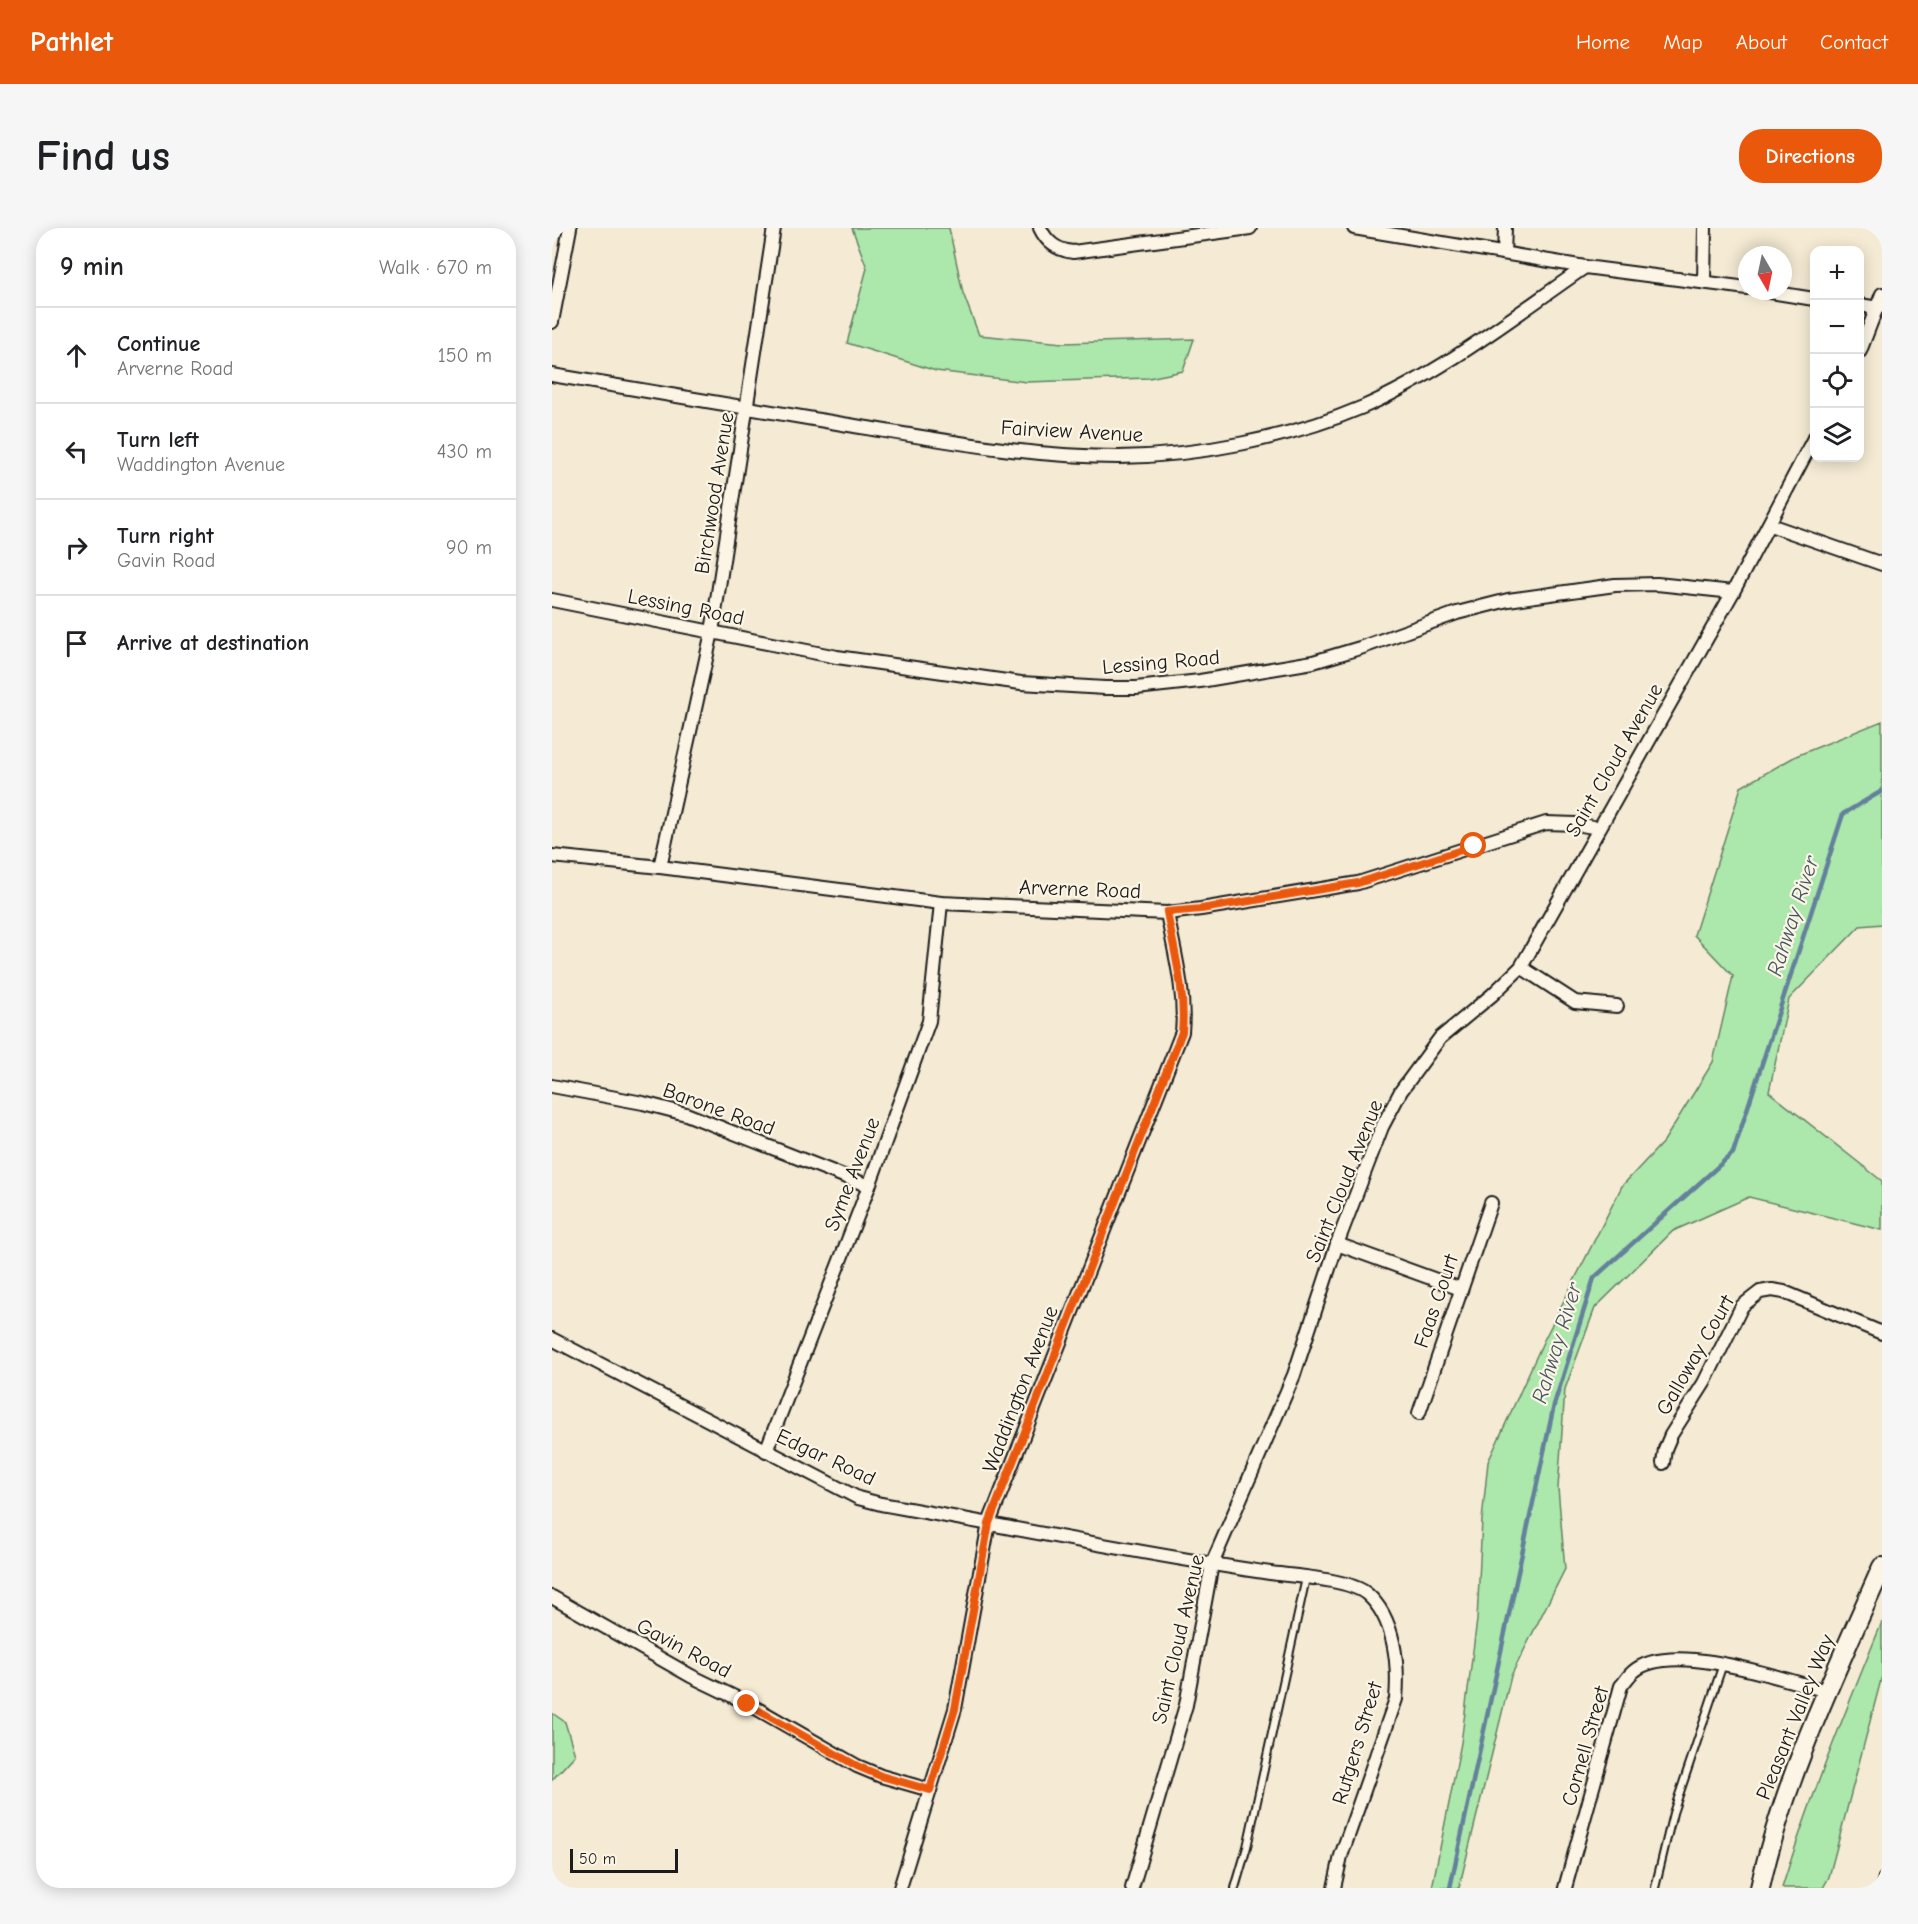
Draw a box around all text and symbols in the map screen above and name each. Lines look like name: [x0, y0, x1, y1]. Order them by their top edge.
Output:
text: Pathlet: [30, 26, 113, 58]
text: Home: [1576, 30, 1630, 54]
text: Map: [1663, 30, 1703, 54]
text: About: [1736, 30, 1787, 54]
text: Contact: [1820, 30, 1888, 54]
button: Directions: [1739, 129, 1882, 183]
text: Find us: [36, 132, 170, 181]
north arrow: [1738, 246, 1792, 300]
map controls: [1810, 246, 1864, 462]
button: +: [1810, 246, 1864, 300]
text: 9 min: [60, 252, 124, 282]
text: Walk · 670 m: [379, 256, 492, 279]
button: −: [1810, 300, 1864, 354]
text: Continue: [117, 331, 200, 357]
icon: ahead: [60, 339, 93, 372]
text: 150 m: [438, 344, 492, 367]
button: locate: [1810, 354, 1864, 408]
text: Arverne Road: [117, 357, 233, 380]
button: layers: [1810, 408, 1864, 462]
street label: Birchwood Avenue: [689, 410, 739, 576]
street label: Fairview Avenue: [1000, 415, 1144, 447]
text: Turn left: [117, 427, 199, 453]
icon: left: [60, 435, 93, 468]
text: 430 m: [437, 440, 492, 463]
text: Waddington Avenue: [117, 453, 285, 476]
text: Turn right: [117, 523, 214, 549]
icon: right: [60, 531, 93, 564]
text: 90 m: [446, 536, 492, 559]
text: Gavin Road: [117, 549, 215, 572]
street label: Lessing Road: [626, 584, 746, 630]
icon: arrive: [60, 627, 93, 660]
text: Arrive at destination: [117, 630, 309, 656]
street label: Lessing Road: [1101, 645, 1221, 679]
street label: Saint Cloud Avenue: [1560, 679, 1668, 841]
route start: [1460, 832, 1486, 858]
water label: Rahway River: [1761, 851, 1825, 979]
street label: Arverne Road: [1018, 875, 1142, 903]
street label: Barone Road: [660, 1078, 778, 1140]
street label: Saint Cloud Avenue: [1300, 1096, 1388, 1266]
street label: Syme Avenue: [819, 1114, 885, 1234]
street label: Faas Court: [1409, 1250, 1464, 1351]
water label: Rahway River: [1526, 1278, 1588, 1406]
street label: Galloway Court: [1651, 1290, 1740, 1419]
street label: Waddington Avenue: [977, 1302, 1063, 1476]
street label: Edgar Road: [773, 1424, 879, 1490]
street label: Saint Cloud Avenue: [1147, 1552, 1209, 1726]
street label: Gavin Road: [633, 1613, 735, 1683]
street label: Pleasant Valley Way: [1751, 1630, 1839, 1803]
street label: Rutgers Street: [1327, 1678, 1387, 1807]
street label: Cornell Street: [1556, 1682, 1614, 1809]
route end: [733, 1690, 759, 1716]
scale bar: [570, 1846, 678, 1874]
text: 50 m: [579, 1850, 616, 1868]

